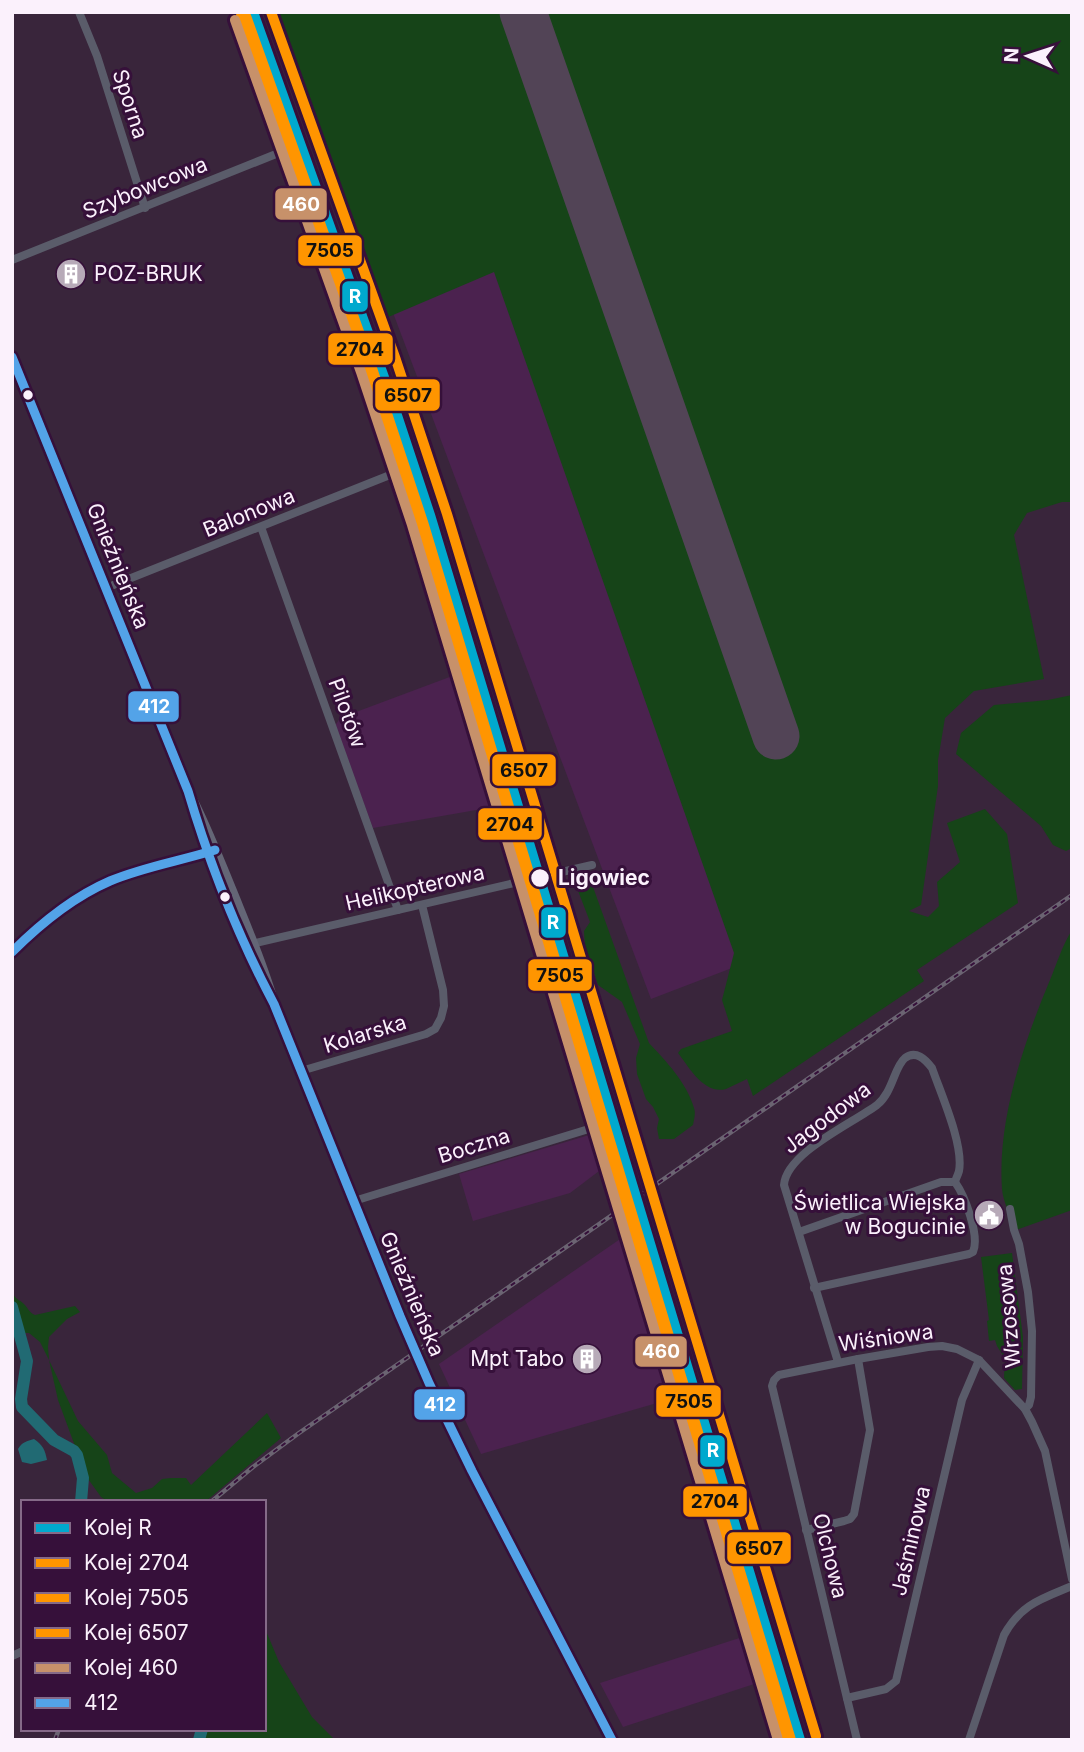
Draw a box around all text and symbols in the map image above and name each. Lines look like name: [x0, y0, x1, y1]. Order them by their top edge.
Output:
north arrow: [993, 21, 1063, 91]
text: N: [1000, 47, 1023, 63]
street label: Sporna: [108, 66, 153, 142]
street label: Szybowcowa: [79, 151, 211, 224]
line badge: 460: [274, 187, 328, 221]
text: 460: [282, 193, 320, 216]
line badge: 7505: [297, 234, 363, 267]
text: 7505: [306, 239, 354, 262]
building icon: POZ-BRUK: [54, 257, 88, 291]
place label: POZ-BRUK: [94, 261, 203, 286]
line badge: R: [341, 280, 369, 313]
text: R: [349, 285, 362, 308]
line badge: 2704: [327, 332, 394, 366]
text: 2704: [336, 338, 384, 361]
line badge: 6507: [374, 378, 441, 412]
text: 6507: [384, 384, 432, 407]
unlabelled marker: [21, 388, 35, 402]
street label: Balonowa: [199, 483, 298, 542]
street label: Gnieźnieńska: [82, 499, 155, 632]
street label: Pilotów: [323, 675, 372, 751]
line badge: 412: [127, 690, 180, 723]
text: 412: [138, 695, 170, 718]
line badge: 6507: [491, 753, 557, 787]
text: 6507: [500, 759, 548, 782]
line badge: 2704: [477, 807, 543, 841]
text: 2704: [486, 813, 534, 836]
street label: Helikopterowa: [343, 859, 487, 916]
place label: Ligowiec: [558, 865, 650, 890]
marker: Ligowiec: [529, 867, 551, 889]
unlabelled marker: [218, 890, 232, 904]
line badge: R: [540, 906, 567, 939]
text: R: [547, 911, 560, 934]
line badge: 7505: [527, 958, 593, 992]
text: 7505: [536, 964, 584, 987]
street label: Kolarska: [321, 1009, 409, 1058]
street label: Jagodowa: [778, 1077, 875, 1159]
street label: Boczna: [435, 1123, 513, 1168]
place label: Świetlica Wiejska w Bogucinie: [794, 1189, 966, 1239]
public building icon: Świetlica Wiejska w Bogucinie: [972, 1198, 1006, 1232]
street label: Gnieźnieńska: [375, 1228, 450, 1360]
street label: Wrzosowa: [992, 1263, 1025, 1369]
street label: Wiśniowa: [837, 1318, 935, 1357]
line badge: 460: [634, 1335, 688, 1368]
text: 460: [642, 1340, 680, 1363]
building icon: Mpt Tabo: [570, 1342, 604, 1376]
place label: Mpt Tabo: [470, 1346, 564, 1371]
line badge: 7505: [655, 1384, 722, 1418]
line badge: 412: [413, 1388, 466, 1421]
text: 7505: [665, 1390, 713, 1413]
text: 412: [424, 1393, 456, 1416]
line badge: R: [699, 1434, 726, 1468]
text: R: [707, 1439, 720, 1462]
street label: Jaśminowa: [886, 1484, 935, 1598]
line badge: 2704: [682, 1485, 748, 1518]
text: 2704: [691, 1490, 739, 1513]
legend: [21, 1500, 266, 1731]
street label: Olchowa: [808, 1511, 853, 1601]
text: Kolej R: [84, 1515, 152, 1540]
line badge: 6507: [726, 1531, 792, 1565]
text: 6507: [735, 1537, 783, 1560]
text: Kolej 2704: [84, 1550, 189, 1575]
text: Kolej 7505: [84, 1585, 189, 1610]
text: Kolej 6507: [84, 1620, 189, 1645]
text: Kolej 460: [84, 1655, 178, 1680]
text: 412: [84, 1690, 119, 1715]

